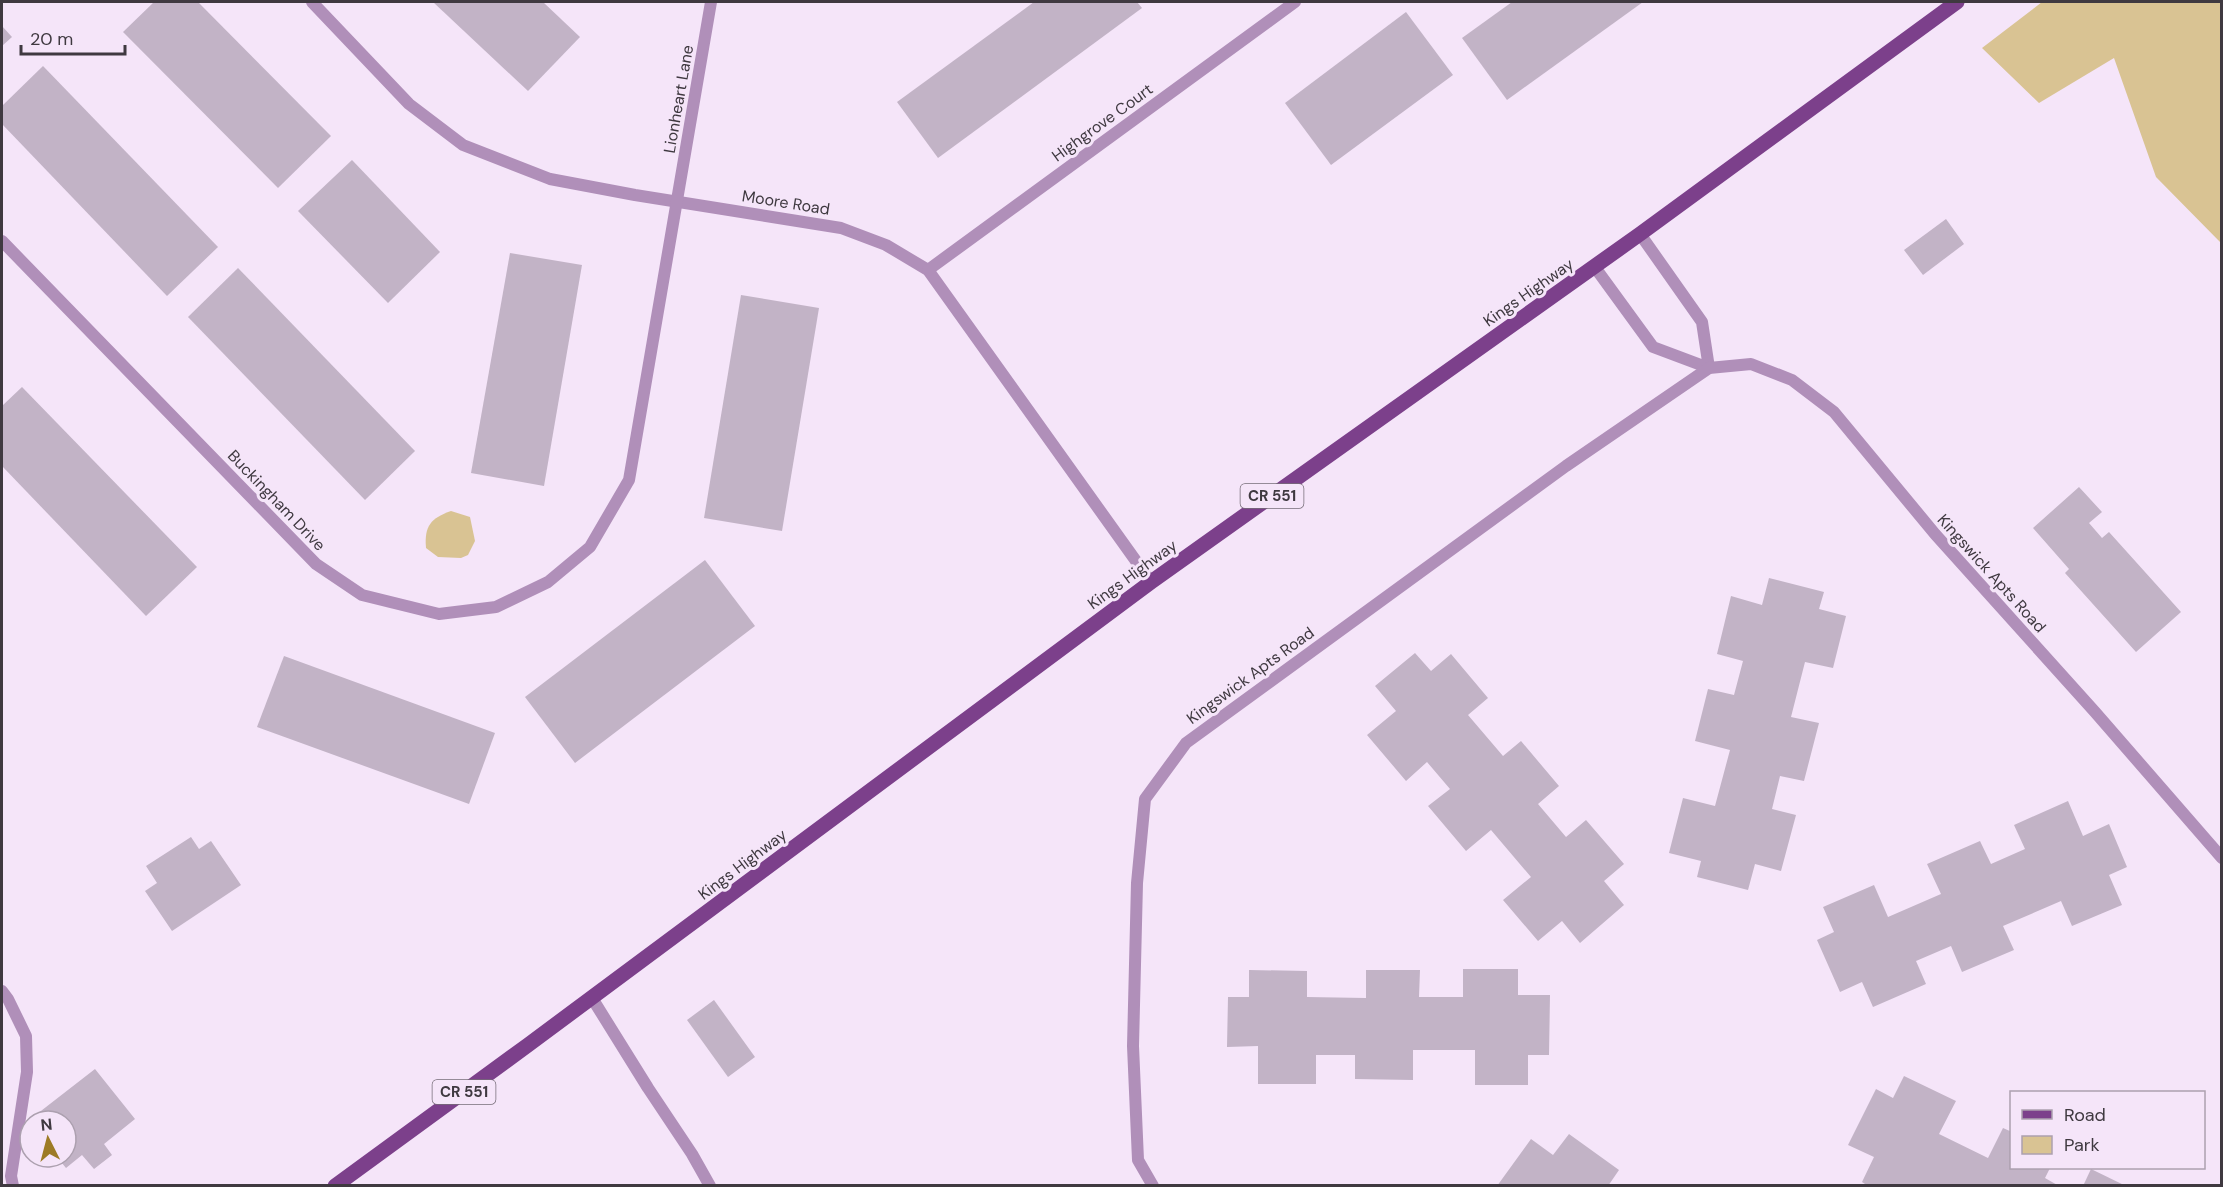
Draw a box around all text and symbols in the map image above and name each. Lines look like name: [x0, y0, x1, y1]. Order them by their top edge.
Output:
scale bar: [21, 18, 124, 56]
text: 20 m: [30, 27, 73, 51]
street label: Lionheart Lane: [659, 43, 698, 155]
street label: Highgrove Court: [1047, 79, 1157, 166]
street label: Moore Road: [741, 185, 831, 220]
street label: Kings Highway: [1479, 253, 1578, 331]
street label: Buckingham Drive: [223, 445, 330, 555]
road number: CR 551: [1240, 484, 1304, 508]
street label: Kingswick Apts Road: [1933, 510, 2051, 637]
street label: Kings Highway: [1083, 535, 1181, 614]
street label: Kingswick Apts Road: [1182, 622, 1318, 729]
street label: Kings Highway: [694, 824, 791, 905]
road number: CR 551: [432, 1080, 496, 1104]
legend: [2010, 1091, 2205, 1169]
text: Road: [2064, 1103, 2106, 1127]
north arrow: [18, 1109, 78, 1169]
text: N: [40, 1114, 53, 1136]
text: Park: [2064, 1133, 2100, 1157]

